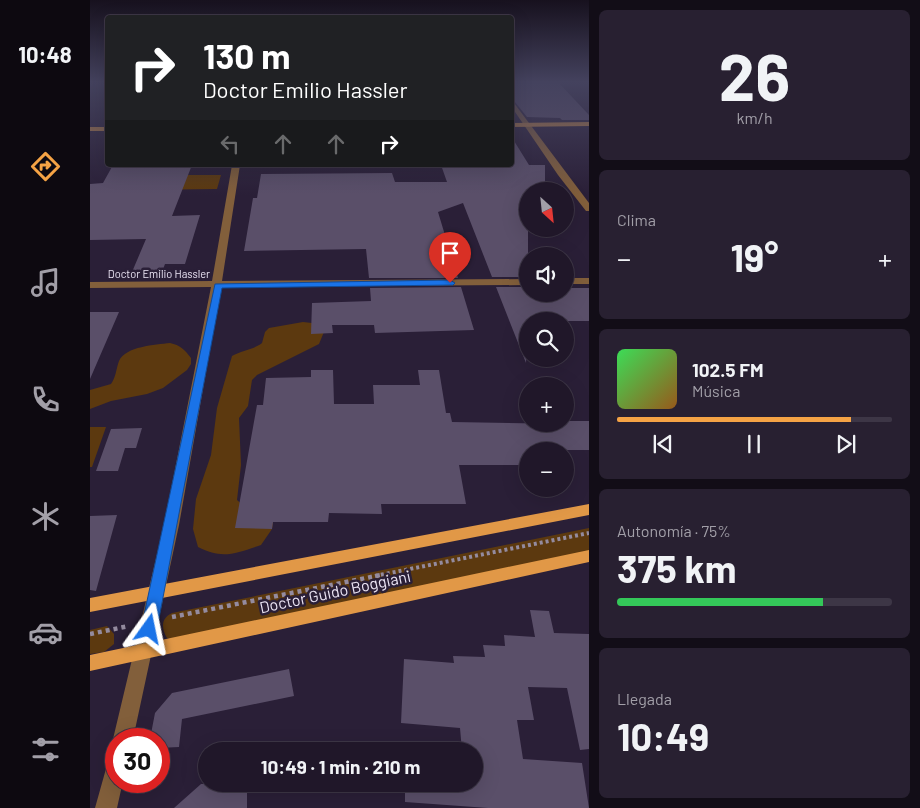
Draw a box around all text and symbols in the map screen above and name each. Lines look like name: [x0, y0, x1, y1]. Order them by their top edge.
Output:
text: 130 m: [203, 34, 290, 76]
icon: right: [120, 35, 185, 100]
text: 26: [719, 36, 790, 114]
text: 10:48: [18, 41, 72, 67]
text: Doctor Emilio Hassler: [203, 76, 408, 102]
text: km/h: [736, 108, 773, 127]
icon: left: [216, 130, 244, 158]
icon: ahead: [269, 130, 297, 158]
icon: ahead: [322, 130, 350, 158]
icon: right: [375, 130, 403, 158]
icon: directions: [28, 149, 63, 184]
north arrow: [519, 182, 574, 238]
map controls: [519, 182, 574, 497]
text: Clima: [617, 210, 656, 229]
pin: [429, 232, 471, 283]
text: 19°: [731, 234, 778, 280]
icon: arrive: [436, 239, 464, 267]
text: −: [617, 241, 631, 275]
text: +: [878, 241, 892, 275]
button: sound: [519, 247, 574, 302]
icon: music: [28, 265, 63, 300]
street label: Doctor Emilio Hassler: [108, 267, 210, 280]
button: search: [519, 312, 574, 367]
text: 102.5 FM: [692, 358, 764, 381]
button: +: [519, 377, 574, 432]
text: Música: [692, 381, 740, 400]
icon: phone: [28, 382, 63, 417]
icon: previous: [649, 430, 677, 458]
icon: pause: [740, 430, 768, 458]
icon: next: [832, 430, 860, 458]
button: −: [519, 442, 574, 497]
icon: climate: [28, 499, 63, 534]
text: Autonomía · 75%: [617, 521, 731, 540]
text: 375 km: [617, 545, 736, 591]
street label: Doctor Guido Boggiani: [258, 566, 412, 616]
position arrow: [122, 602, 174, 654]
icon: car: [28, 615, 63, 650]
text: Llegada: [617, 689, 672, 708]
text: 10:49: [617, 713, 709, 759]
speed limit sign: 30: [105, 728, 170, 793]
icon: filters: [28, 732, 63, 767]
text: 10:49 · 1 min · 210 m: [261, 755, 420, 778]

